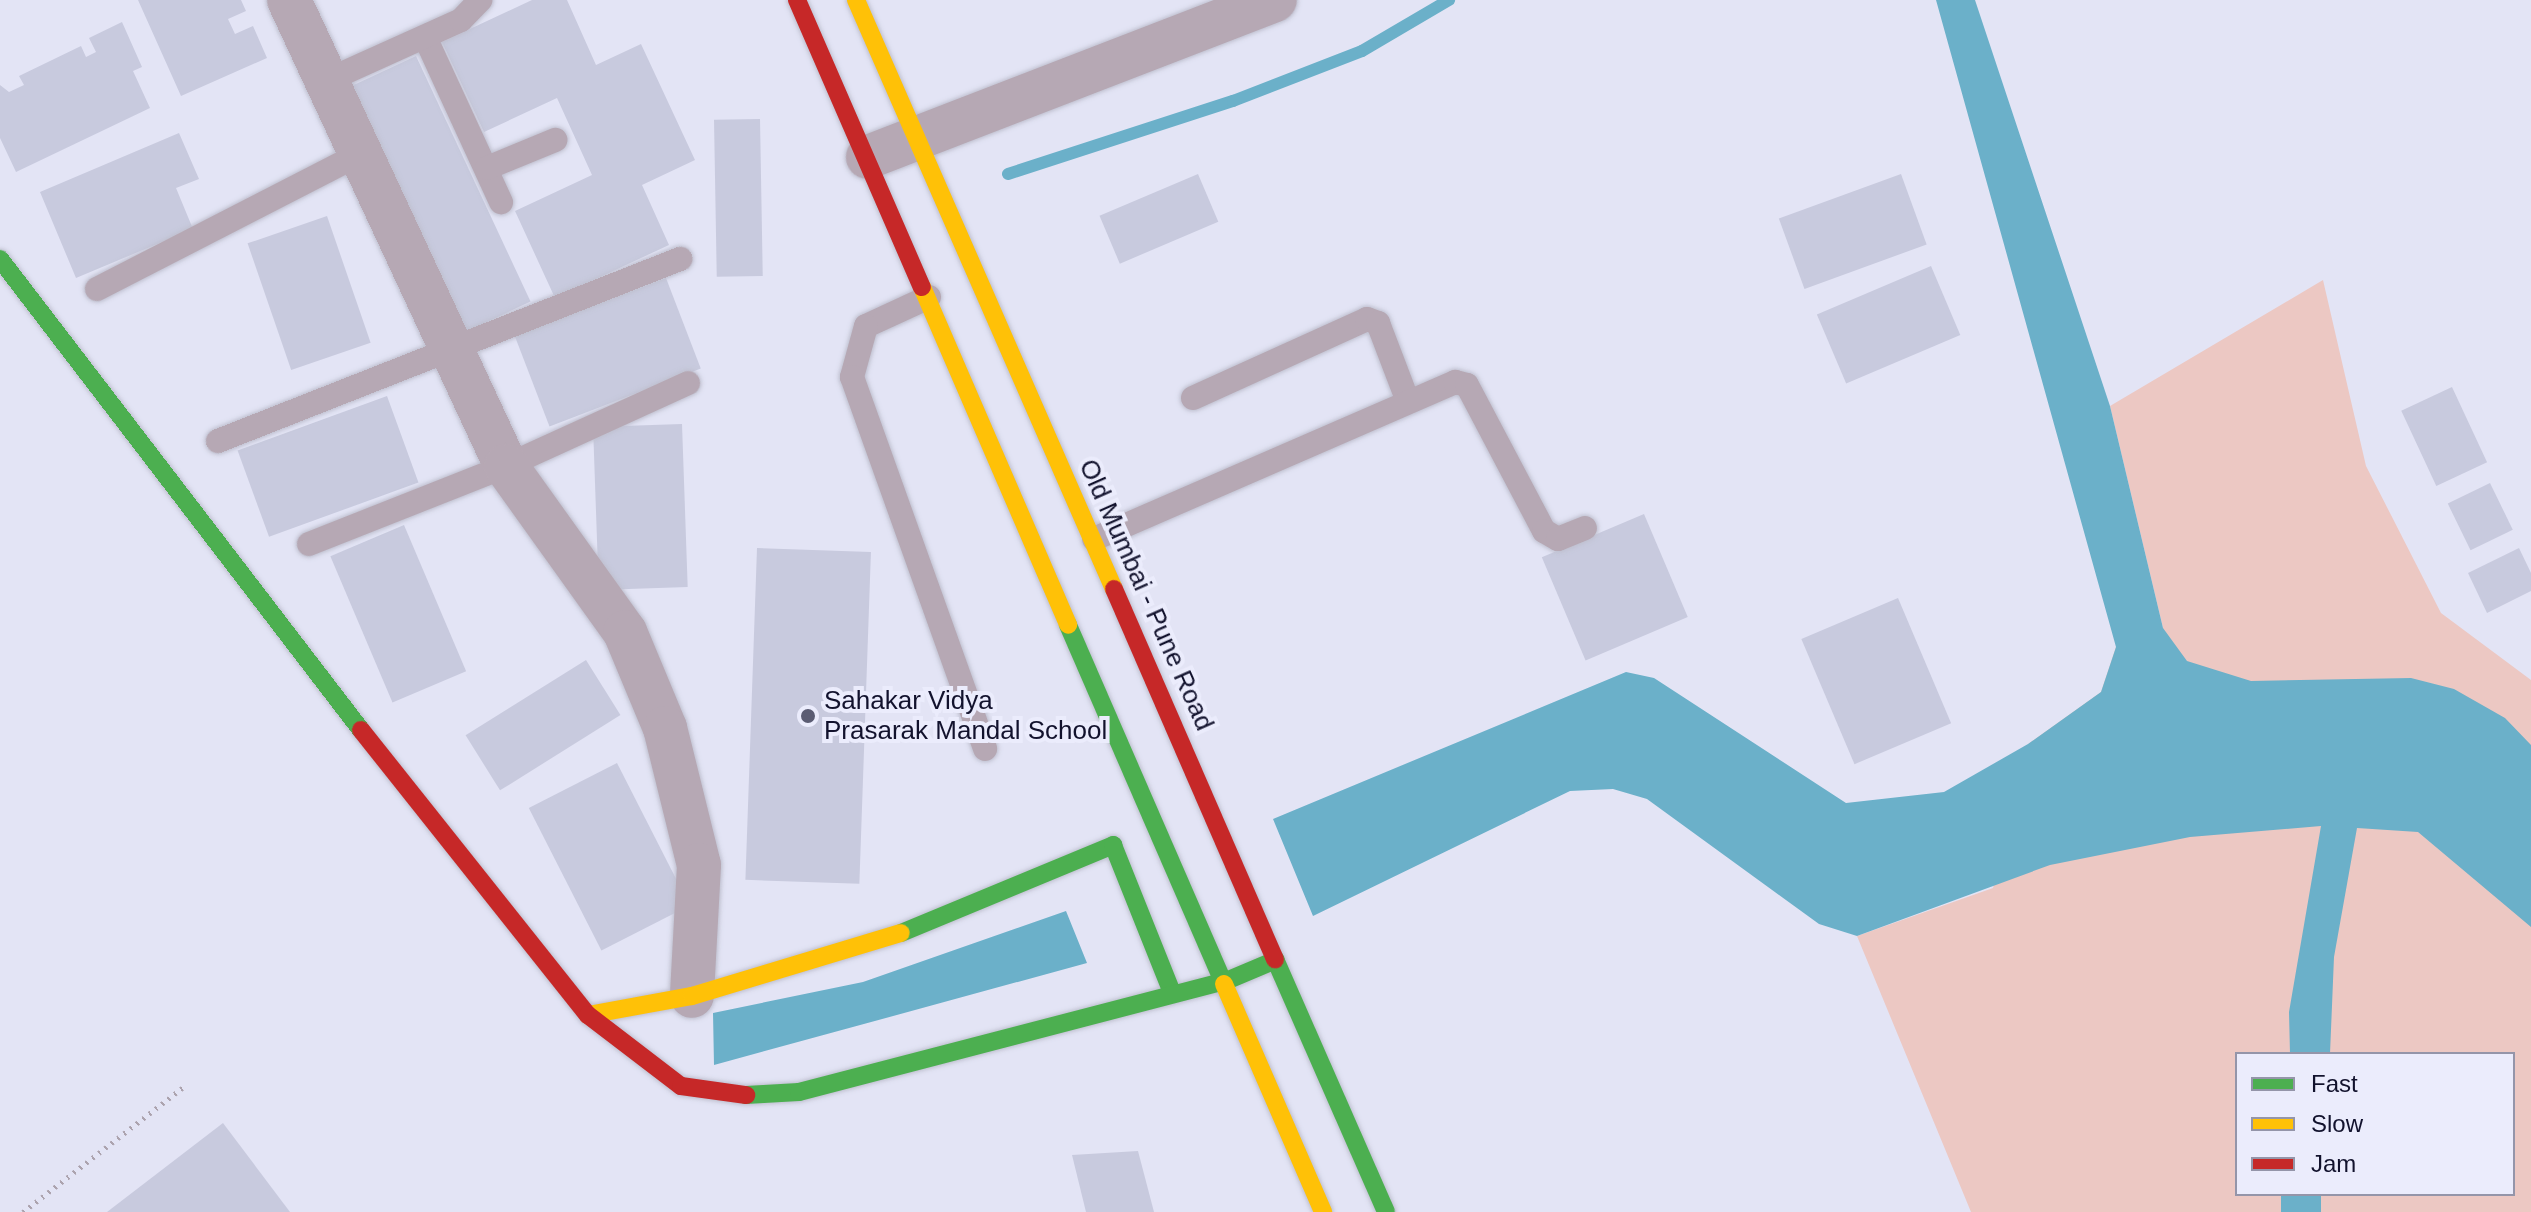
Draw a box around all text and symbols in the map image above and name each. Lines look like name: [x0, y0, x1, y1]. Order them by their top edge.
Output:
street label: Old Mumbai - Pune Road: [1072, 455, 1220, 735]
place label: Sahakar Vidya Prasarak Mandal School: [824, 685, 1107, 746]
marker: Sahakar Vidya Prasarak Mandal School: [799, 707, 817, 725]
legend: [2235, 1052, 2515, 1196]
text: Fast: [2311, 1070, 2358, 1097]
text: Slow: [2311, 1110, 2363, 1137]
text: Jam: [2311, 1150, 2356, 1177]

